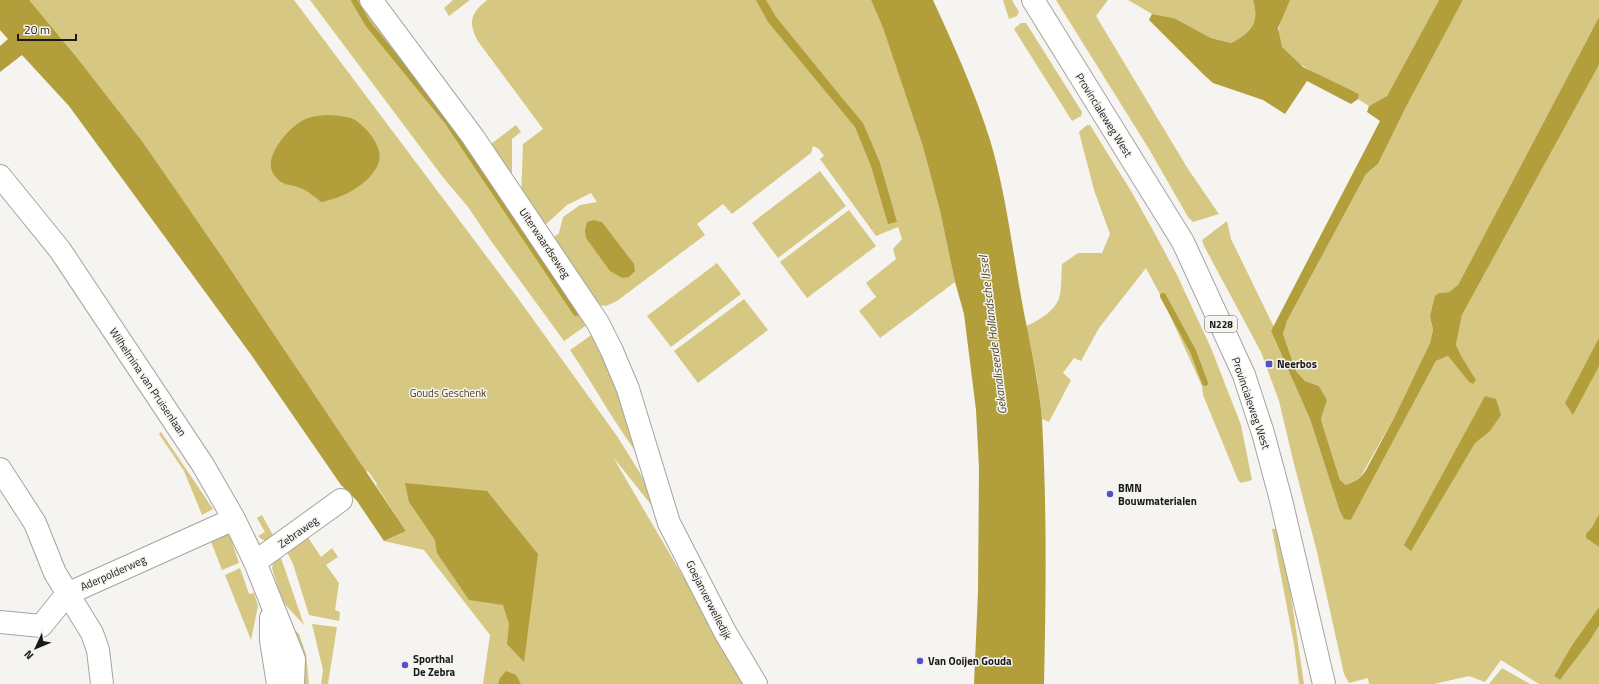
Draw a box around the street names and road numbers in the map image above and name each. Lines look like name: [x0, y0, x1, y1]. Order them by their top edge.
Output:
street label: Provincialeweg West: [1072, 70, 1136, 160]
street label: Uiterwaardseweg: [516, 205, 575, 282]
road number: N228: [1205, 316, 1237, 332]
street label: Wilhelmina van Pruisenlaan: [106, 325, 190, 440]
street label: Provincialeweg West: [1228, 355, 1274, 451]
street label: Zebraweg: [275, 512, 322, 552]
street label: Aderpolderweg: [78, 551, 149, 595]
street label: Goejanverwelledijk: [682, 558, 736, 643]

